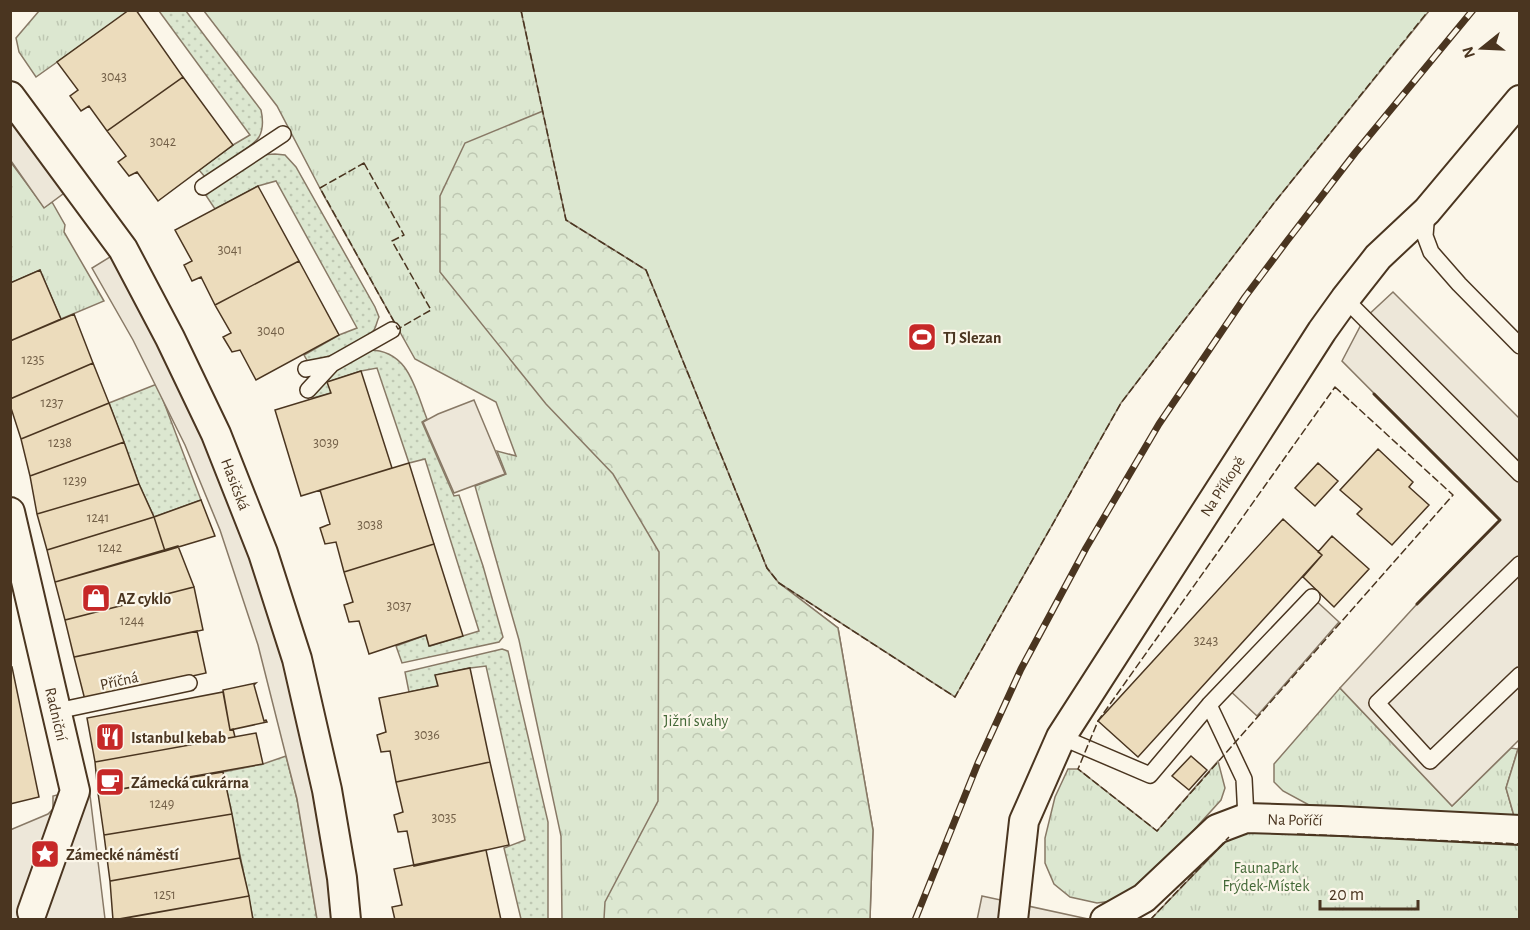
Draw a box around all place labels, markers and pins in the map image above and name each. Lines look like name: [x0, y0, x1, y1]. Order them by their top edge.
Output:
sports icon: TJ Slezan: [906, 321, 938, 353]
place label: TJ Slezan: [943, 330, 1001, 346]
shop icon: AZ cyklo: [80, 582, 112, 614]
place label: AZ cyklo: [117, 591, 171, 608]
restaurant icon: Istanbul kebab: [94, 721, 126, 753]
place label: Istanbul kebab: [131, 730, 226, 746]
cafe icon: Zámecká cukrárna: [94, 766, 126, 798]
place label: Zámecká cukrárna: [131, 775, 249, 791]
place icon: Zámecké náměstí: [29, 838, 61, 870]
place label: Zámecké náměstí: [66, 847, 180, 863]

